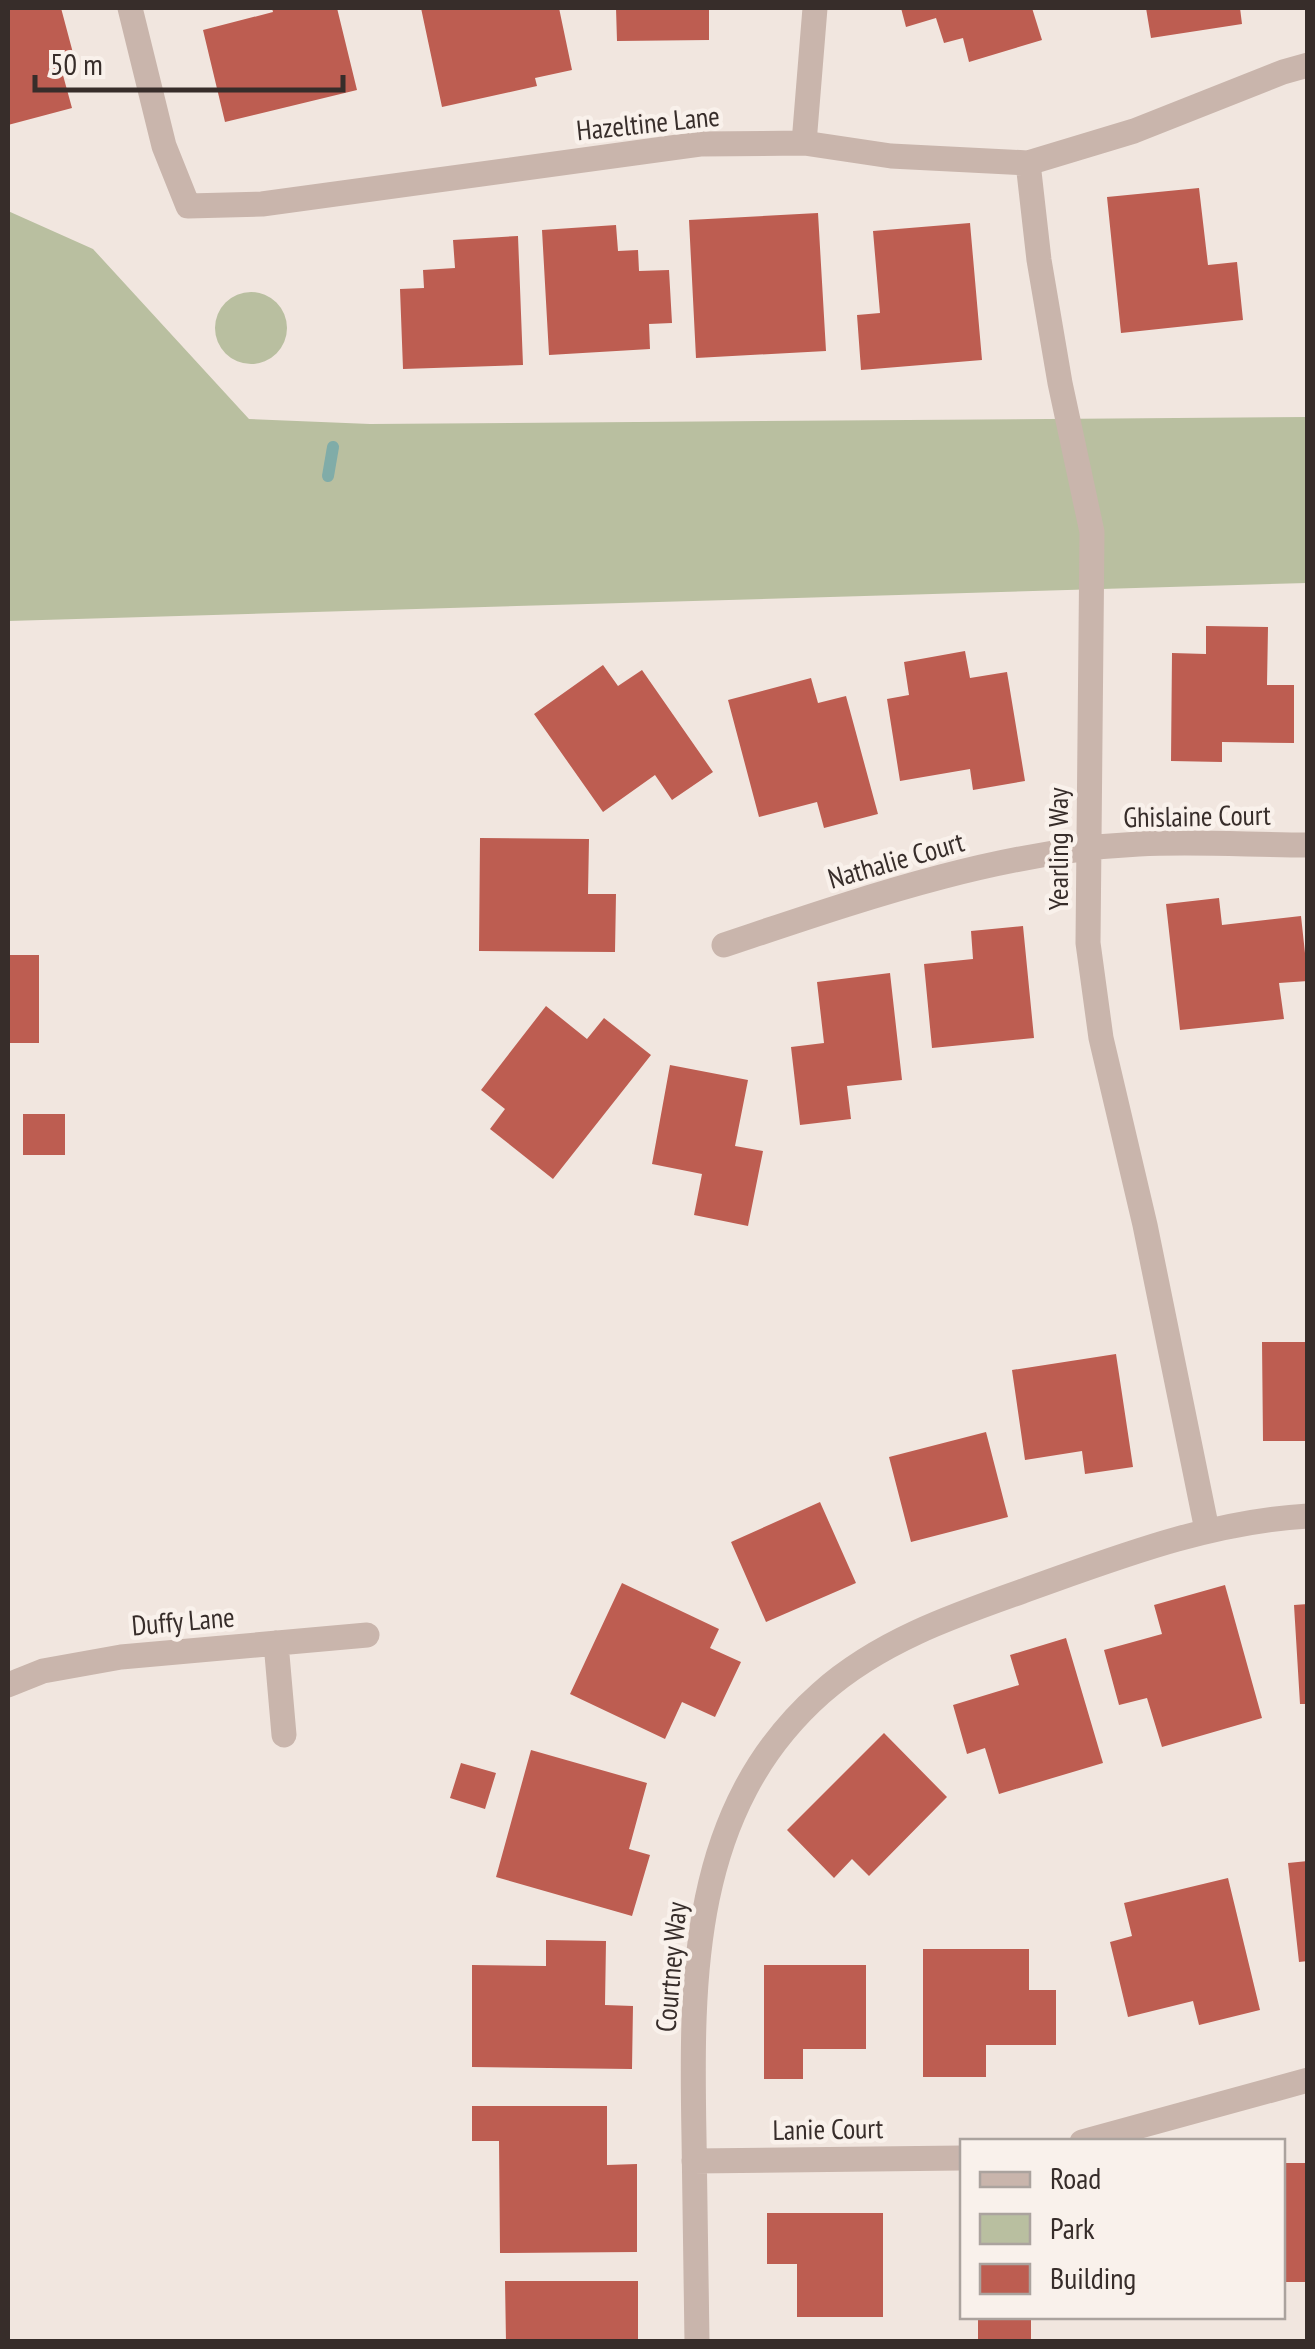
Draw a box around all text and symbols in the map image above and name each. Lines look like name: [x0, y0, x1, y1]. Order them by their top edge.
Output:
scale bar: [35, 30, 342, 92]
text: 50 m: [50, 44, 103, 83]
street label: Hazeltine Lane: [574, 97, 721, 148]
street label: Yearling Way: [1039, 787, 1076, 911]
street label: Ghislaine Court: [1123, 796, 1271, 835]
street label: Nathalie Court: [824, 822, 968, 897]
street label: Duffy Lane: [130, 1598, 236, 1643]
street label: Courtney Way: [646, 1900, 695, 2034]
street label: Lanie Court: [772, 2109, 884, 2148]
legend: [960, 2139, 1285, 2319]
text: Road: [1050, 2158, 1101, 2197]
text: Park: [1050, 2208, 1095, 2247]
text: Building: [1050, 2258, 1136, 2297]

